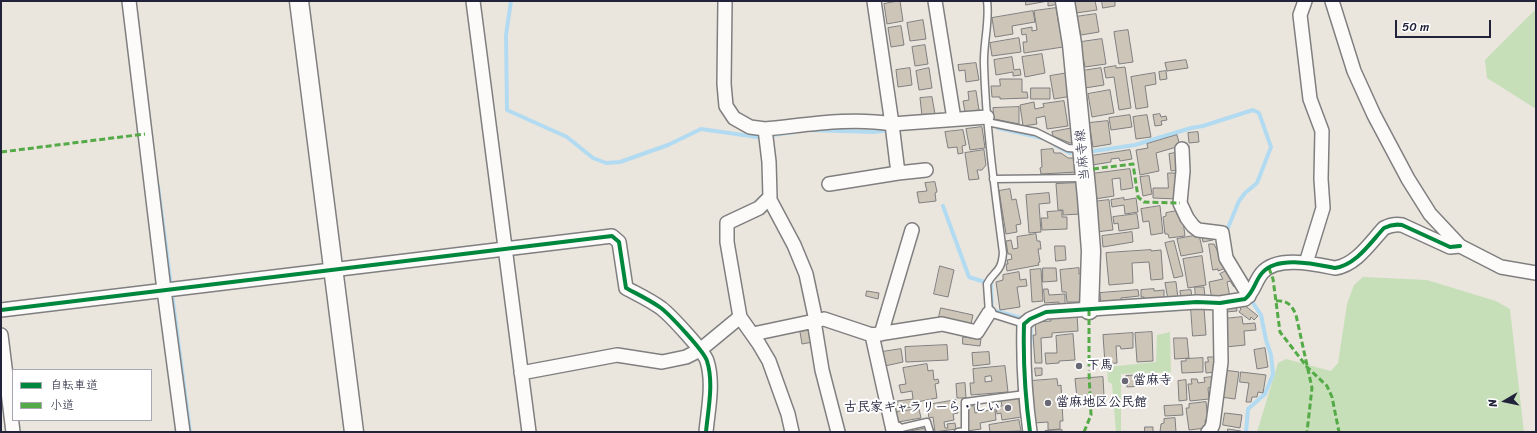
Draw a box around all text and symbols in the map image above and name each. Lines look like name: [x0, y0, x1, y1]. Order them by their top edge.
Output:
scale bar: [1397, 12, 1493, 38]
text: 50 m: [1402, 16, 1429, 38]
street label: 当麻寺線: [1073, 128, 1093, 182]
place label: 下馬: [1087, 358, 1113, 374]
marker: 下馬: [1074, 361, 1084, 371]
legend: [12, 369, 152, 421]
place label: 當麻寺: [1133, 373, 1172, 389]
text: 自転車道: [50, 374, 98, 396]
marker: 當麻寺: [1120, 376, 1130, 386]
north arrow: [1485, 381, 1525, 421]
text: 小道: [50, 394, 74, 416]
place label: 當麻地区公民館: [1056, 395, 1147, 411]
marker: 當麻地区公民館: [1043, 398, 1053, 408]
text: N: [1483, 398, 1503, 408]
place label: 古民家ギャラリーら・しい: [844, 400, 1000, 416]
marker: 古民家ギャラリーら・しい: [1003, 403, 1013, 413]

